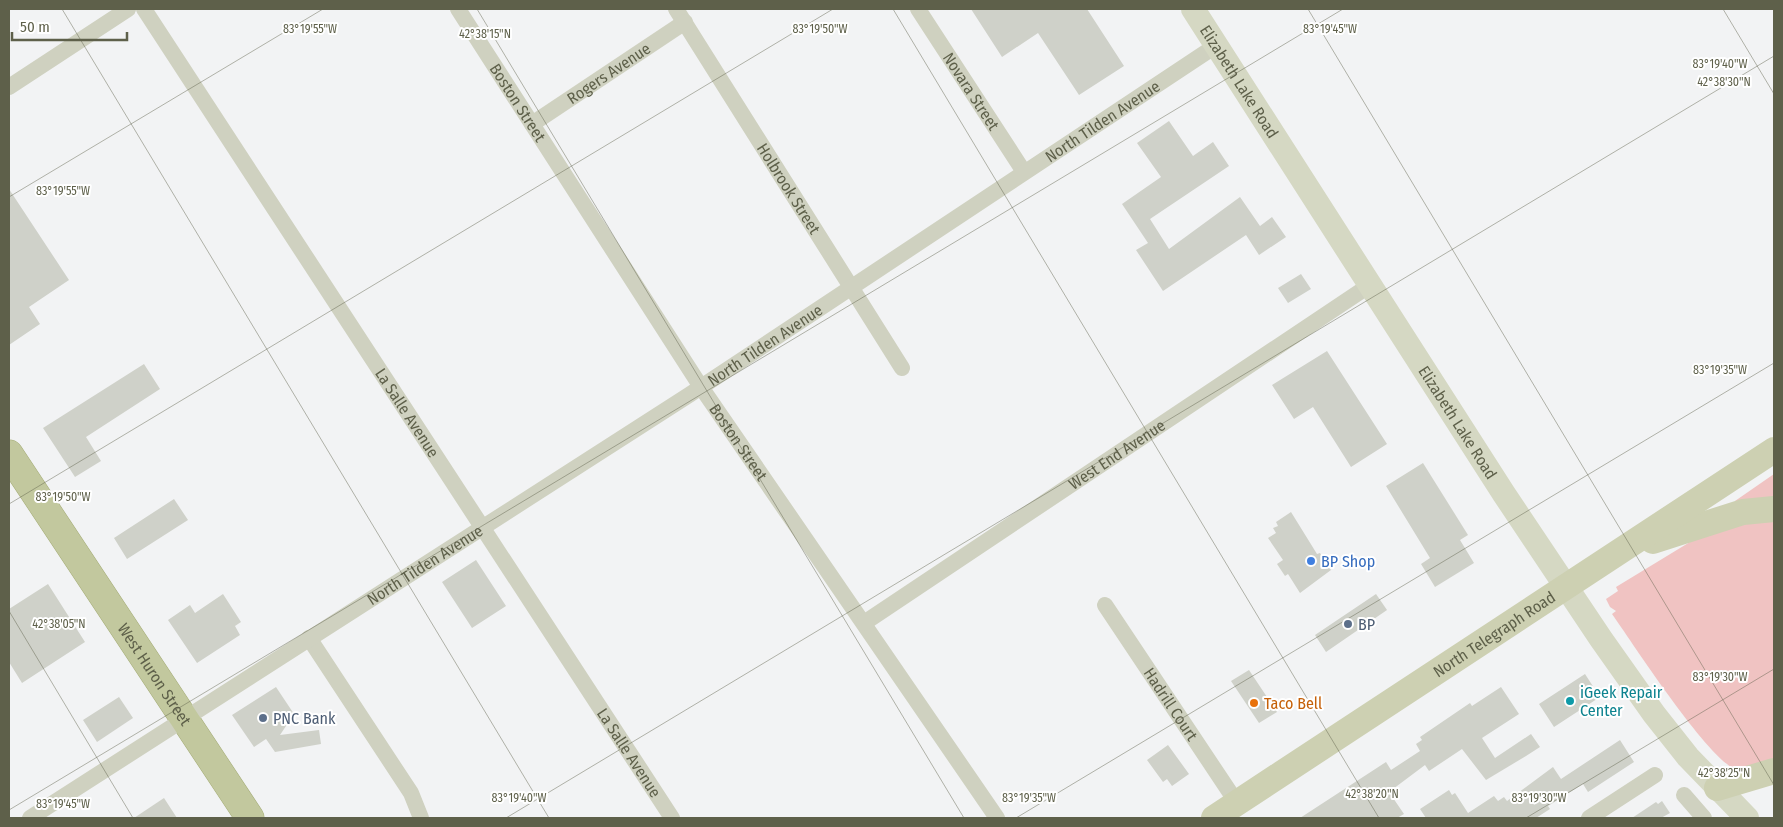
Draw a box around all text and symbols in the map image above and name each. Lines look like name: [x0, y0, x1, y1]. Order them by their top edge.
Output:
scale bar: [12, 10, 128, 42]
text: 50 m: [20, 18, 50, 36]
text: 83°19'55"W: [283, 22, 337, 36]
text: 83°19'50"W: [792, 22, 848, 36]
street label: Elizabeth Lake Road: [1196, 22, 1282, 142]
text: 83°19'45"W: [1303, 22, 1357, 36]
text: 42°38'15"N: [459, 27, 511, 41]
street label: Rogers Avenue: [564, 39, 654, 108]
street label: Novara Street: [939, 49, 1004, 135]
text: 83°19'40"W: [1693, 57, 1747, 71]
street label: Boston Street: [486, 60, 550, 146]
text: 42°38'30"N: [1697, 75, 1751, 89]
street label: North Tilden Avenue: [1042, 77, 1164, 166]
street label: Holbrook Street: [753, 140, 825, 238]
text: 83°19'55"W: [36, 184, 90, 198]
street label: North Tilden Avenue: [704, 300, 826, 390]
street label: Elizabeth Lake Road: [1414, 363, 1501, 483]
text: 83°19'35"W: [1693, 363, 1747, 377]
street label: La Salle Avenue: [371, 365, 443, 461]
street label: Boston Street: [705, 400, 772, 485]
street label: West End Avenue: [1065, 416, 1169, 494]
text: 83°19'50"W: [35, 490, 91, 504]
street label: North Tilden Avenue: [364, 521, 486, 609]
place label: BP Shop: [1321, 552, 1375, 571]
marker: BP Shop: [1305, 555, 1317, 567]
street label: North Telegraph Road: [1430, 587, 1559, 681]
place label: BP: [1358, 615, 1375, 634]
text: 42°38'05"N: [32, 617, 86, 631]
marker: BP: [1342, 618, 1354, 630]
street label: West Huron Street: [114, 620, 195, 730]
street label: Hadrill Court: [1140, 664, 1202, 745]
text: 83°19'30"W: [1692, 670, 1748, 684]
place label: iGeek Repair Center: [1580, 683, 1663, 720]
place label: Taco Bell: [1264, 694, 1322, 713]
marker: iGeek Repair Center: [1564, 695, 1576, 707]
marker: Taco Bell: [1248, 697, 1260, 709]
street label: La Salle Avenue: [593, 705, 665, 801]
place label: PNC Bank: [273, 709, 336, 728]
marker: PNC Bank: [257, 712, 269, 724]
text: 42°38'25"N: [1698, 766, 1750, 780]
text: 42°38'20"N: [1345, 787, 1399, 801]
text: 83°19'40"W: [492, 791, 546, 805]
text: 83°19'35"W: [1002, 791, 1056, 805]
text: 83°19'30"W: [1511, 791, 1567, 805]
text: 83°19'45"W: [36, 797, 90, 811]

